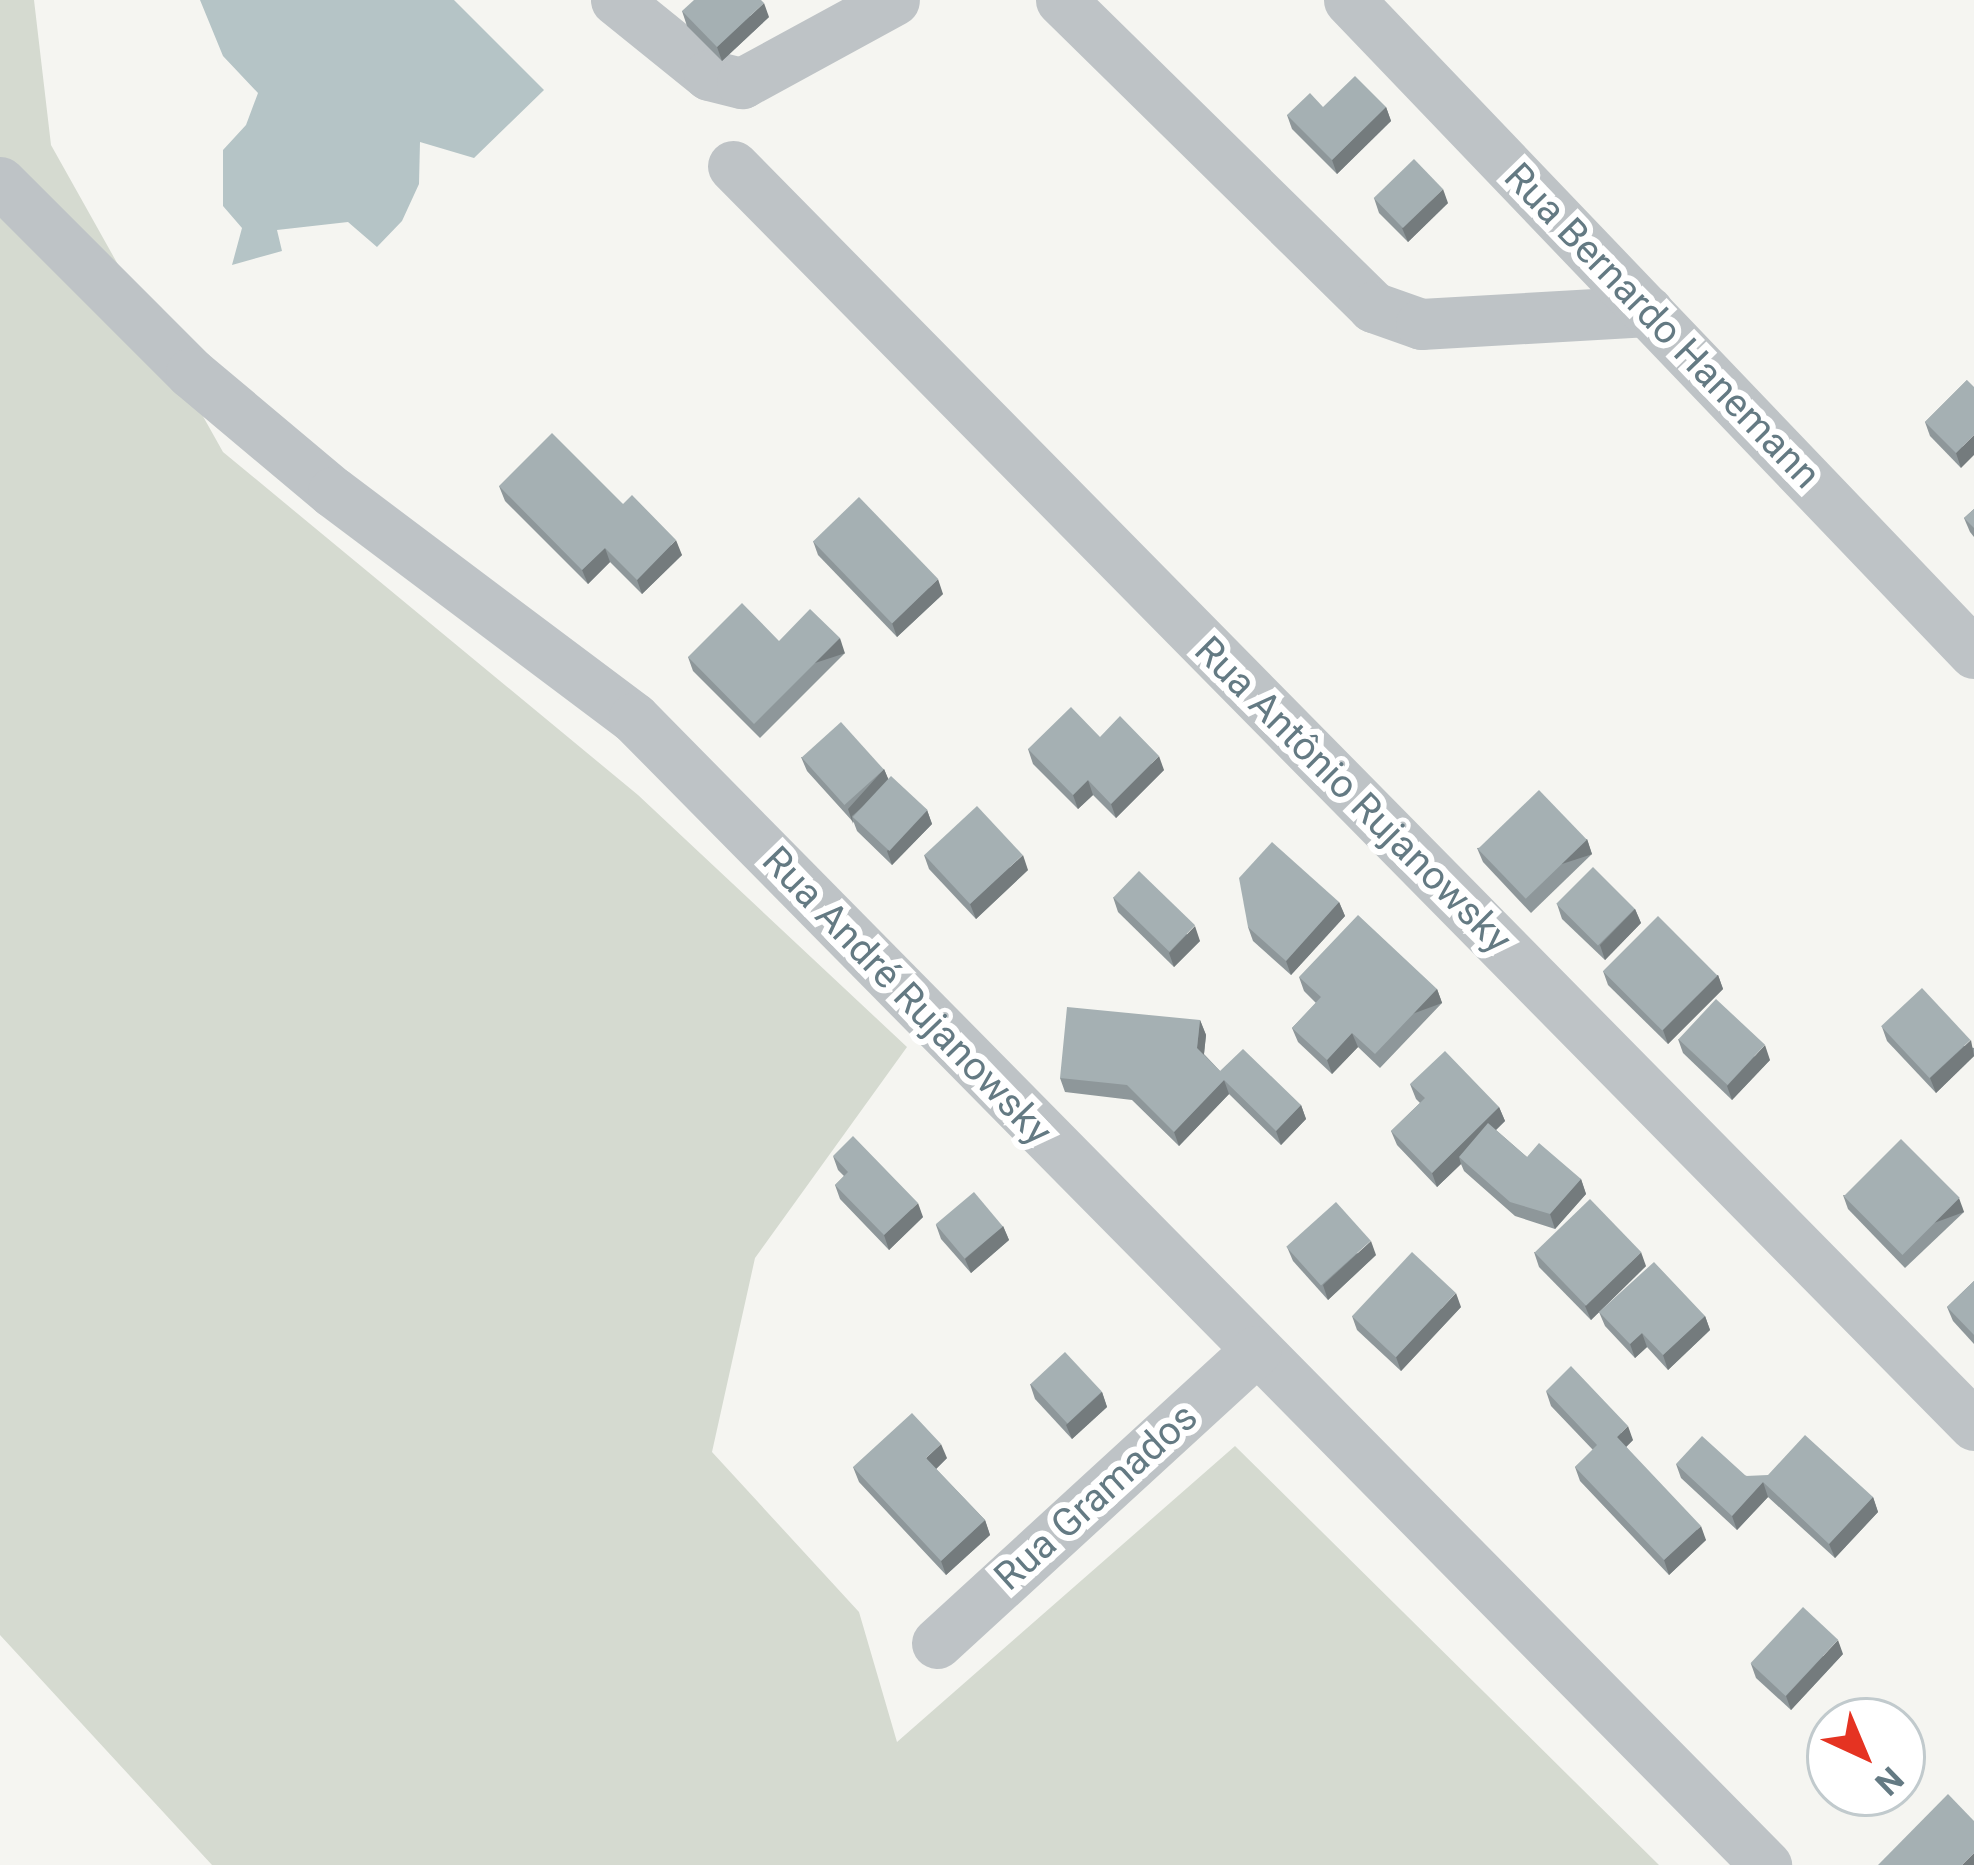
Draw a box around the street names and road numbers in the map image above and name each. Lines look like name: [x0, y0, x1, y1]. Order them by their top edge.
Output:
street label: Rua Bernardo Hanemann: [1494, 154, 1830, 498]
street label: Rua Antônio Rujanowsky: [1185, 627, 1521, 963]
street label: Rua André Rujanowsky: [753, 837, 1061, 1155]
street label: Rua Gramados: [985, 1394, 1207, 1600]

